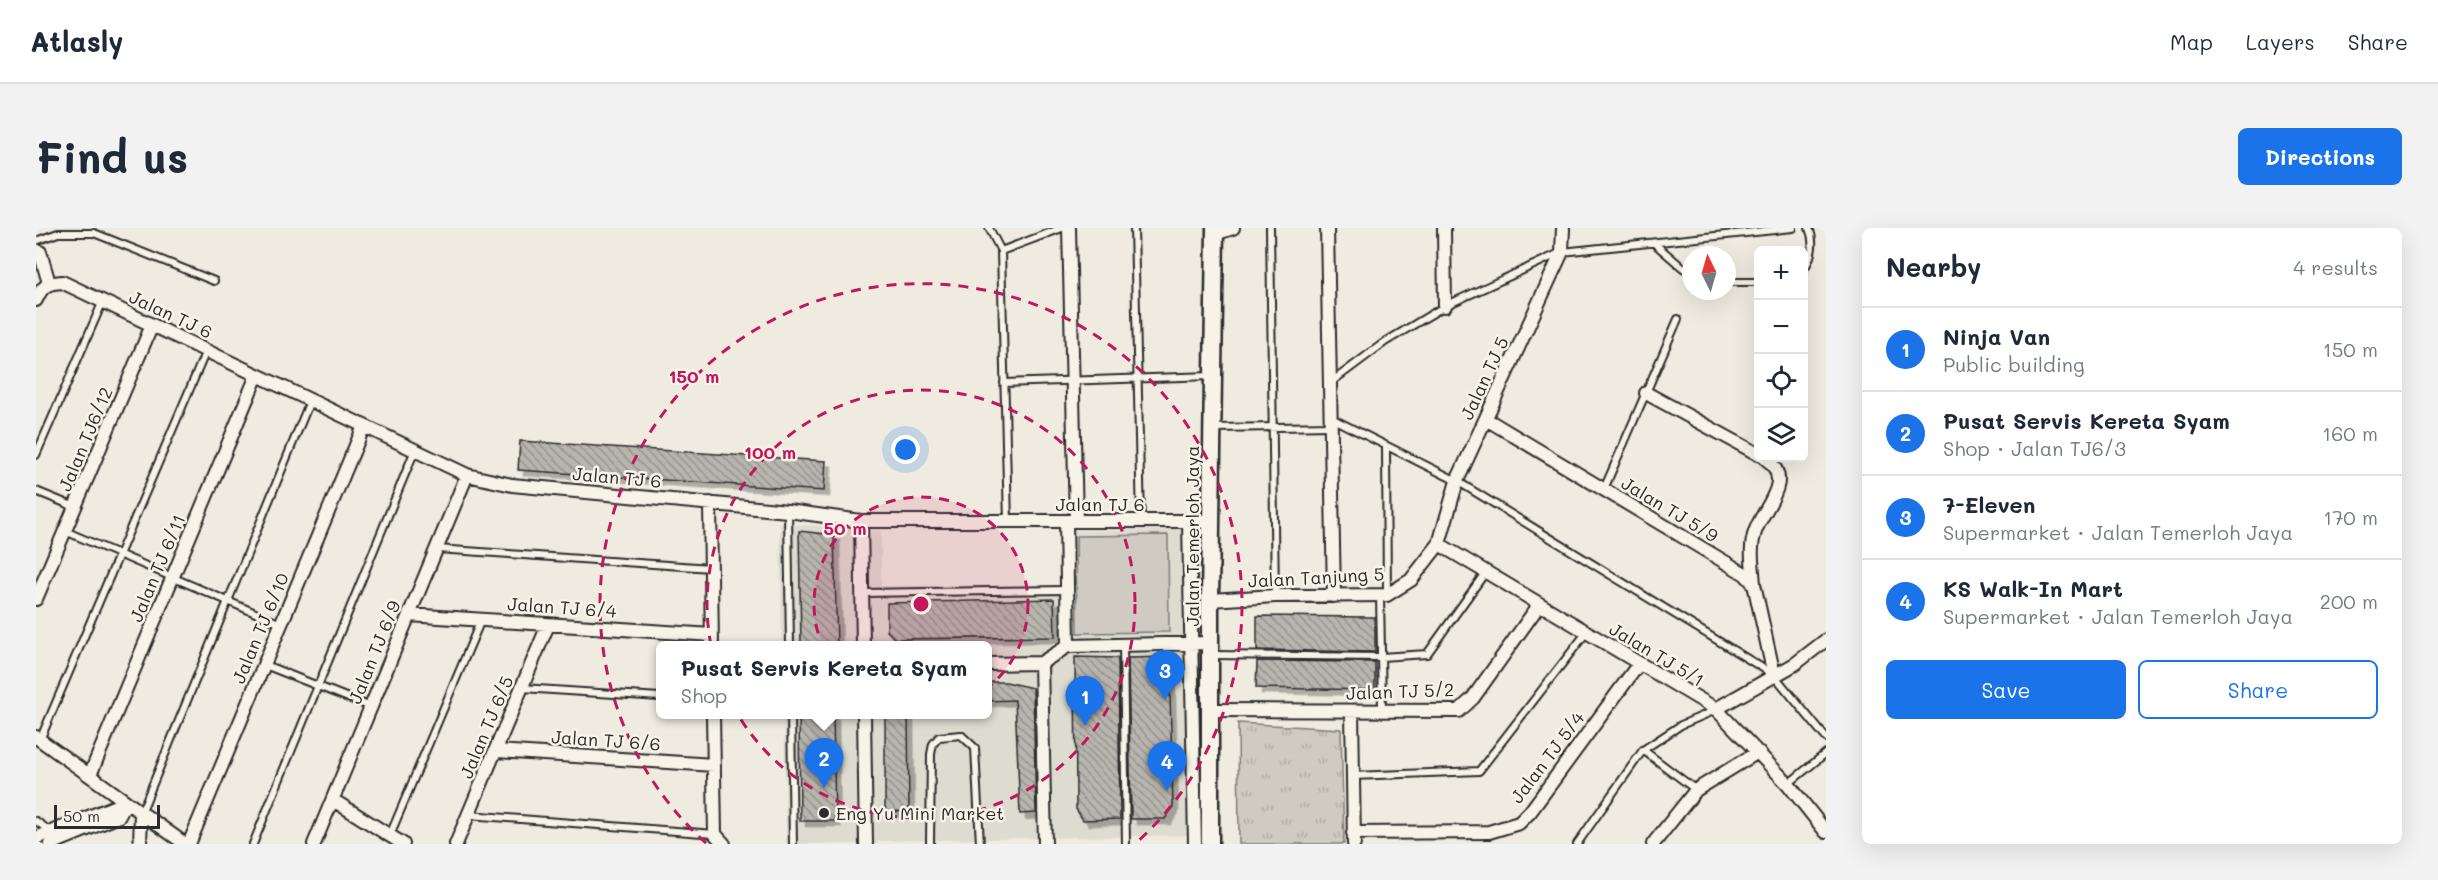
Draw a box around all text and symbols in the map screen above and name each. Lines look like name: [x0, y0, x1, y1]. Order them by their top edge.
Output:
text: Atlasly: [30, 23, 124, 59]
text: Map: [2170, 28, 2213, 55]
text: Layers: [2246, 28, 2315, 55]
text: Share: [2348, 28, 2408, 55]
button: Directions: [2238, 128, 2402, 185]
text: Find us: [36, 129, 188, 184]
north arrow: [1682, 246, 1736, 300]
map controls: [1754, 246, 1808, 462]
button: +: [1754, 246, 1808, 300]
text: Nearby: [1886, 250, 1981, 284]
text: 4 results: [2293, 254, 2378, 280]
street label: Jalan TJ 6: [126, 284, 216, 344]
button: −: [1754, 300, 1808, 354]
text: Ninja Van: [1943, 322, 2050, 351]
street label: Jalan TJ 5: [1454, 333, 1514, 423]
text: 1: [1901, 336, 1910, 362]
text: 150 m: [2323, 336, 2378, 362]
text: Public building: [1943, 351, 2085, 377]
button: locate: [1754, 354, 1808, 408]
text: 150 m: [669, 364, 719, 388]
street label: Jalan TJ6/12: [52, 383, 118, 495]
text: Pusat Servis Kereta Syam: [1943, 406, 2230, 435]
button: layers: [1754, 408, 1808, 462]
text: 2: [1900, 420, 1911, 446]
text: 160 m: [2322, 420, 2378, 446]
your location: [891, 435, 920, 464]
text: Shop · Jalan TJ6/3: [1943, 435, 2126, 461]
text: 100 m: [744, 440, 796, 464]
street label: Jalan Temerloh Jaya: [1180, 445, 1204, 627]
street label: Jalan TJ 6: [572, 461, 662, 493]
street label: Jalan TJ 5/9: [1617, 471, 1723, 547]
text: 7-Eleven: [1943, 490, 2035, 519]
street label: Jalan TJ 6: [1055, 492, 1145, 516]
text: 3: [1900, 504, 1912, 530]
text: 170 m: [2323, 504, 2378, 530]
street label: Jalan TJ 6/11: [124, 511, 190, 625]
text: 50 m: [824, 516, 866, 540]
text: Supermarket · Jalan Temerloh Jaya: [1943, 519, 2293, 545]
street label: Jalan Tanjung 5: [1247, 561, 1385, 593]
street label: Jalan TJ 6/10: [226, 569, 294, 687]
text: KS Walk-In Mart: [1943, 574, 2123, 603]
text: 4: [1899, 588, 1912, 614]
text: 200 m: [2320, 588, 2378, 614]
street label: Jalan TJ 6/4: [507, 591, 618, 623]
centre of rings: [911, 594, 931, 614]
street label: Jalan TJ 6/9: [342, 597, 406, 707]
text: Supermarket · Jalan Temerloh Jaya: [1943, 603, 2293, 629]
street label: Jalan TJ 5/1: [1605, 616, 1709, 692]
popup: [656, 641, 992, 719]
pin: 3: [1146, 650, 1184, 700]
text: Pusat Servis Kereta Syam: [681, 653, 967, 682]
button: Save: [1886, 660, 2126, 719]
button: Share: [2138, 660, 2378, 719]
street label: Jalan TJ 6/5: [454, 672, 518, 782]
pin: 1: [1066, 676, 1104, 726]
street label: Jalan TJ 5/2: [1346, 677, 1454, 705]
text: Shop: [681, 682, 727, 708]
street label: Jalan TJ 5/4: [1505, 706, 1590, 808]
street label: Jalan TJ 6/6: [551, 724, 661, 756]
pin: 2: [804, 738, 844, 788]
pin: 4: [1148, 742, 1186, 791]
place label: Eng Yu Mini Market: [836, 801, 1004, 825]
scale bar: [54, 802, 160, 830]
text: 50 m: [63, 805, 100, 826]
marker: Eng Yu Mini Market: [817, 806, 831, 820]

